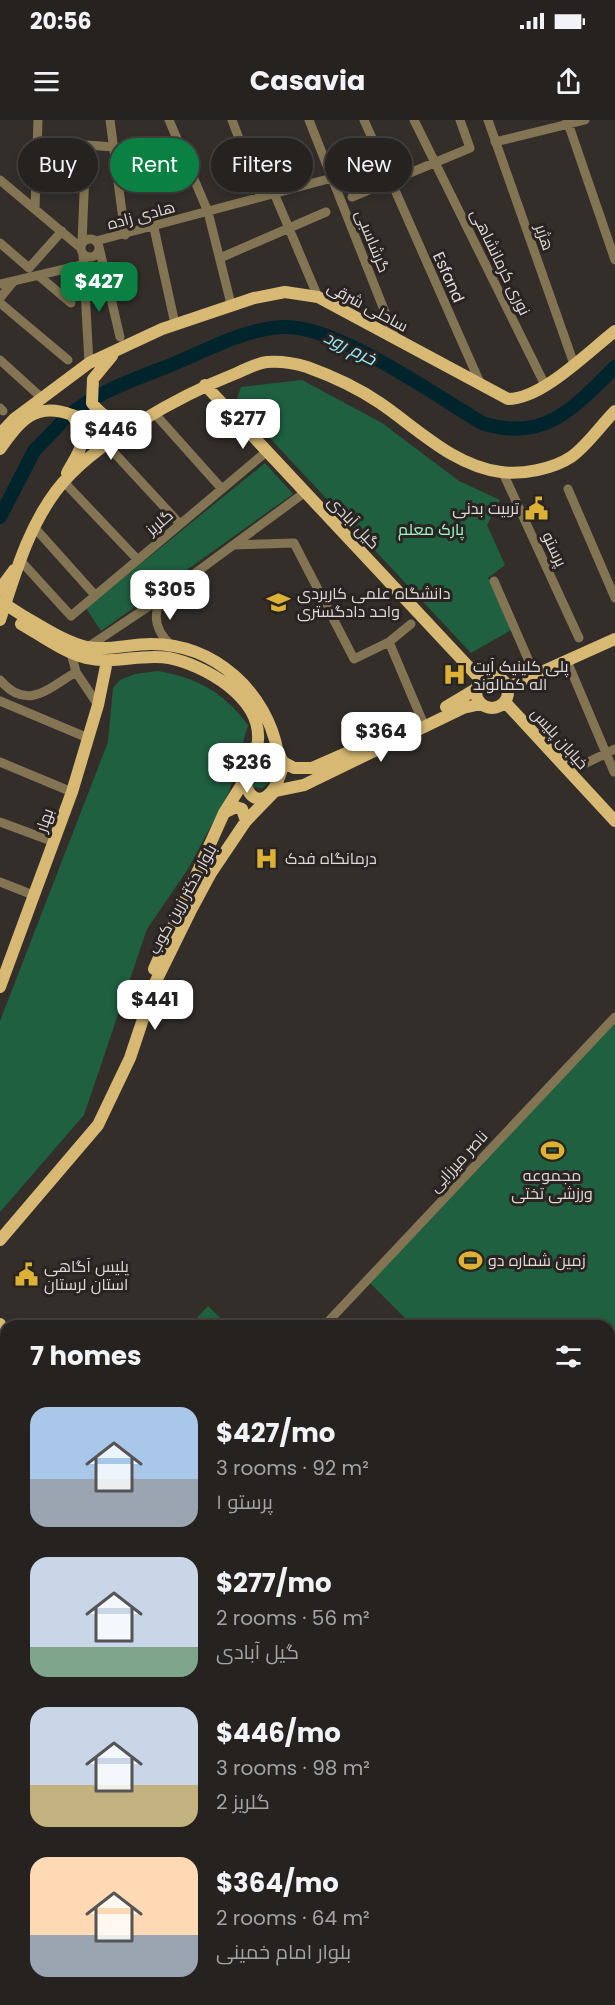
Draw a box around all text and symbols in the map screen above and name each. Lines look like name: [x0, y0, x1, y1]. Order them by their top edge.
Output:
text: 20:56: [30, 6, 91, 37]
text: Casavia: [250, 62, 365, 99]
icon: menu: [30, 65, 63, 98]
icon: share: [552, 65, 585, 98]
chip: Buy: [18, 138, 98, 192]
chip: Rent: [110, 138, 199, 192]
chip: Filters: [211, 138, 313, 192]
chip: New: [325, 138, 412, 192]
street label: هادی زاده: [105, 195, 178, 236]
street label: نوری کرمانشاهی: [465, 205, 536, 319]
street label: گرشاسبی: [350, 206, 395, 276]
street label: هژبر: [529, 220, 560, 253]
street label: Esfand: [427, 248, 470, 306]
pin: $427: [63, 262, 135, 313]
text: $427: [75, 267, 123, 295]
street label: ساحلی شرقی: [323, 275, 412, 337]
water label: خرم رود: [320, 324, 381, 371]
pin: $277: [207, 399, 279, 450]
text: $277: [220, 404, 266, 432]
pin: $446: [75, 410, 147, 461]
text: $446: [85, 415, 137, 443]
street label: گیل آبادی: [322, 491, 385, 554]
public building icon: تربیت بدنی: [524, 495, 550, 521]
place label: تربیت بدنی: [452, 497, 520, 520]
street label: گلریز: [140, 504, 178, 541]
park label: پارک معلم: [398, 518, 465, 541]
street label: پرستو: [536, 528, 573, 571]
pin: $305: [134, 570, 206, 621]
text: $305: [144, 575, 196, 603]
place label: دانشگاه علمی کاربردی واحد دادگستری: [297, 582, 450, 623]
school or university icon: دانشگاه علمی کاربردی واحد دادگستری: [266, 589, 292, 615]
place label: پلی کلینیک آیت اله کمالوند: [473, 655, 569, 696]
hospital icon: پلی کلینیک آیت اله کمالوند: [442, 662, 468, 688]
street label: خیابان پلیس: [526, 702, 594, 774]
pin: $364: [345, 712, 417, 763]
text: $364: [355, 717, 407, 745]
pin: $236: [211, 743, 283, 794]
text: $236: [222, 748, 272, 776]
street label: بهار: [29, 805, 59, 836]
street label: بلوار دکتر زرین کوب: [143, 840, 222, 959]
hospital icon: درمانگاه فدک: [254, 845, 280, 871]
place label: درمانگاه فدک: [285, 847, 377, 870]
pin: $441: [119, 980, 191, 1031]
text: $441: [131, 985, 179, 1013]
street label: ناصر میرزایی: [424, 1125, 493, 1197]
sports icon: مجموعه ورزشی تختی: [539, 1137, 565, 1163]
place label: مجموعه ورزشی تختی: [511, 1164, 593, 1205]
sports icon: زمین شماره دو: [457, 1247, 483, 1273]
place label: زمین شماره دو: [488, 1249, 586, 1272]
place label: پلیس آگاهی استان لرستان: [44, 1255, 130, 1296]
public building icon: پلیس آگاهی استان لرستان: [13, 1262, 39, 1288]
text: 7 homes: [30, 1338, 142, 1374]
icon: filters: [552, 1340, 585, 1373]
text: $427/mo: [216, 1415, 335, 1451]
icon: home: [78, 1431, 150, 1503]
text: 3 rooms · 92 m²: [216, 1454, 369, 1482]
text: پرستو ۱: [216, 1488, 273, 1516]
text: $277/mo: [216, 1565, 332, 1601]
icon: home: [78, 1581, 150, 1653]
text: 2 rooms · 56 m²: [216, 1604, 370, 1632]
text: گیل آبادی: [216, 1638, 299, 1666]
text: $446/mo: [216, 1715, 341, 1751]
icon: home: [78, 1731, 150, 1803]
text: 3 rooms · 98 m²: [216, 1754, 370, 1782]
text: گلریز 2: [216, 1788, 270, 1816]
text: $364/mo: [216, 1865, 339, 1901]
icon: home: [78, 1881, 150, 1953]
text: 2 rooms · 64 m²: [216, 1904, 370, 1932]
text: بلوار امام خمینی: [216, 1938, 351, 1966]

